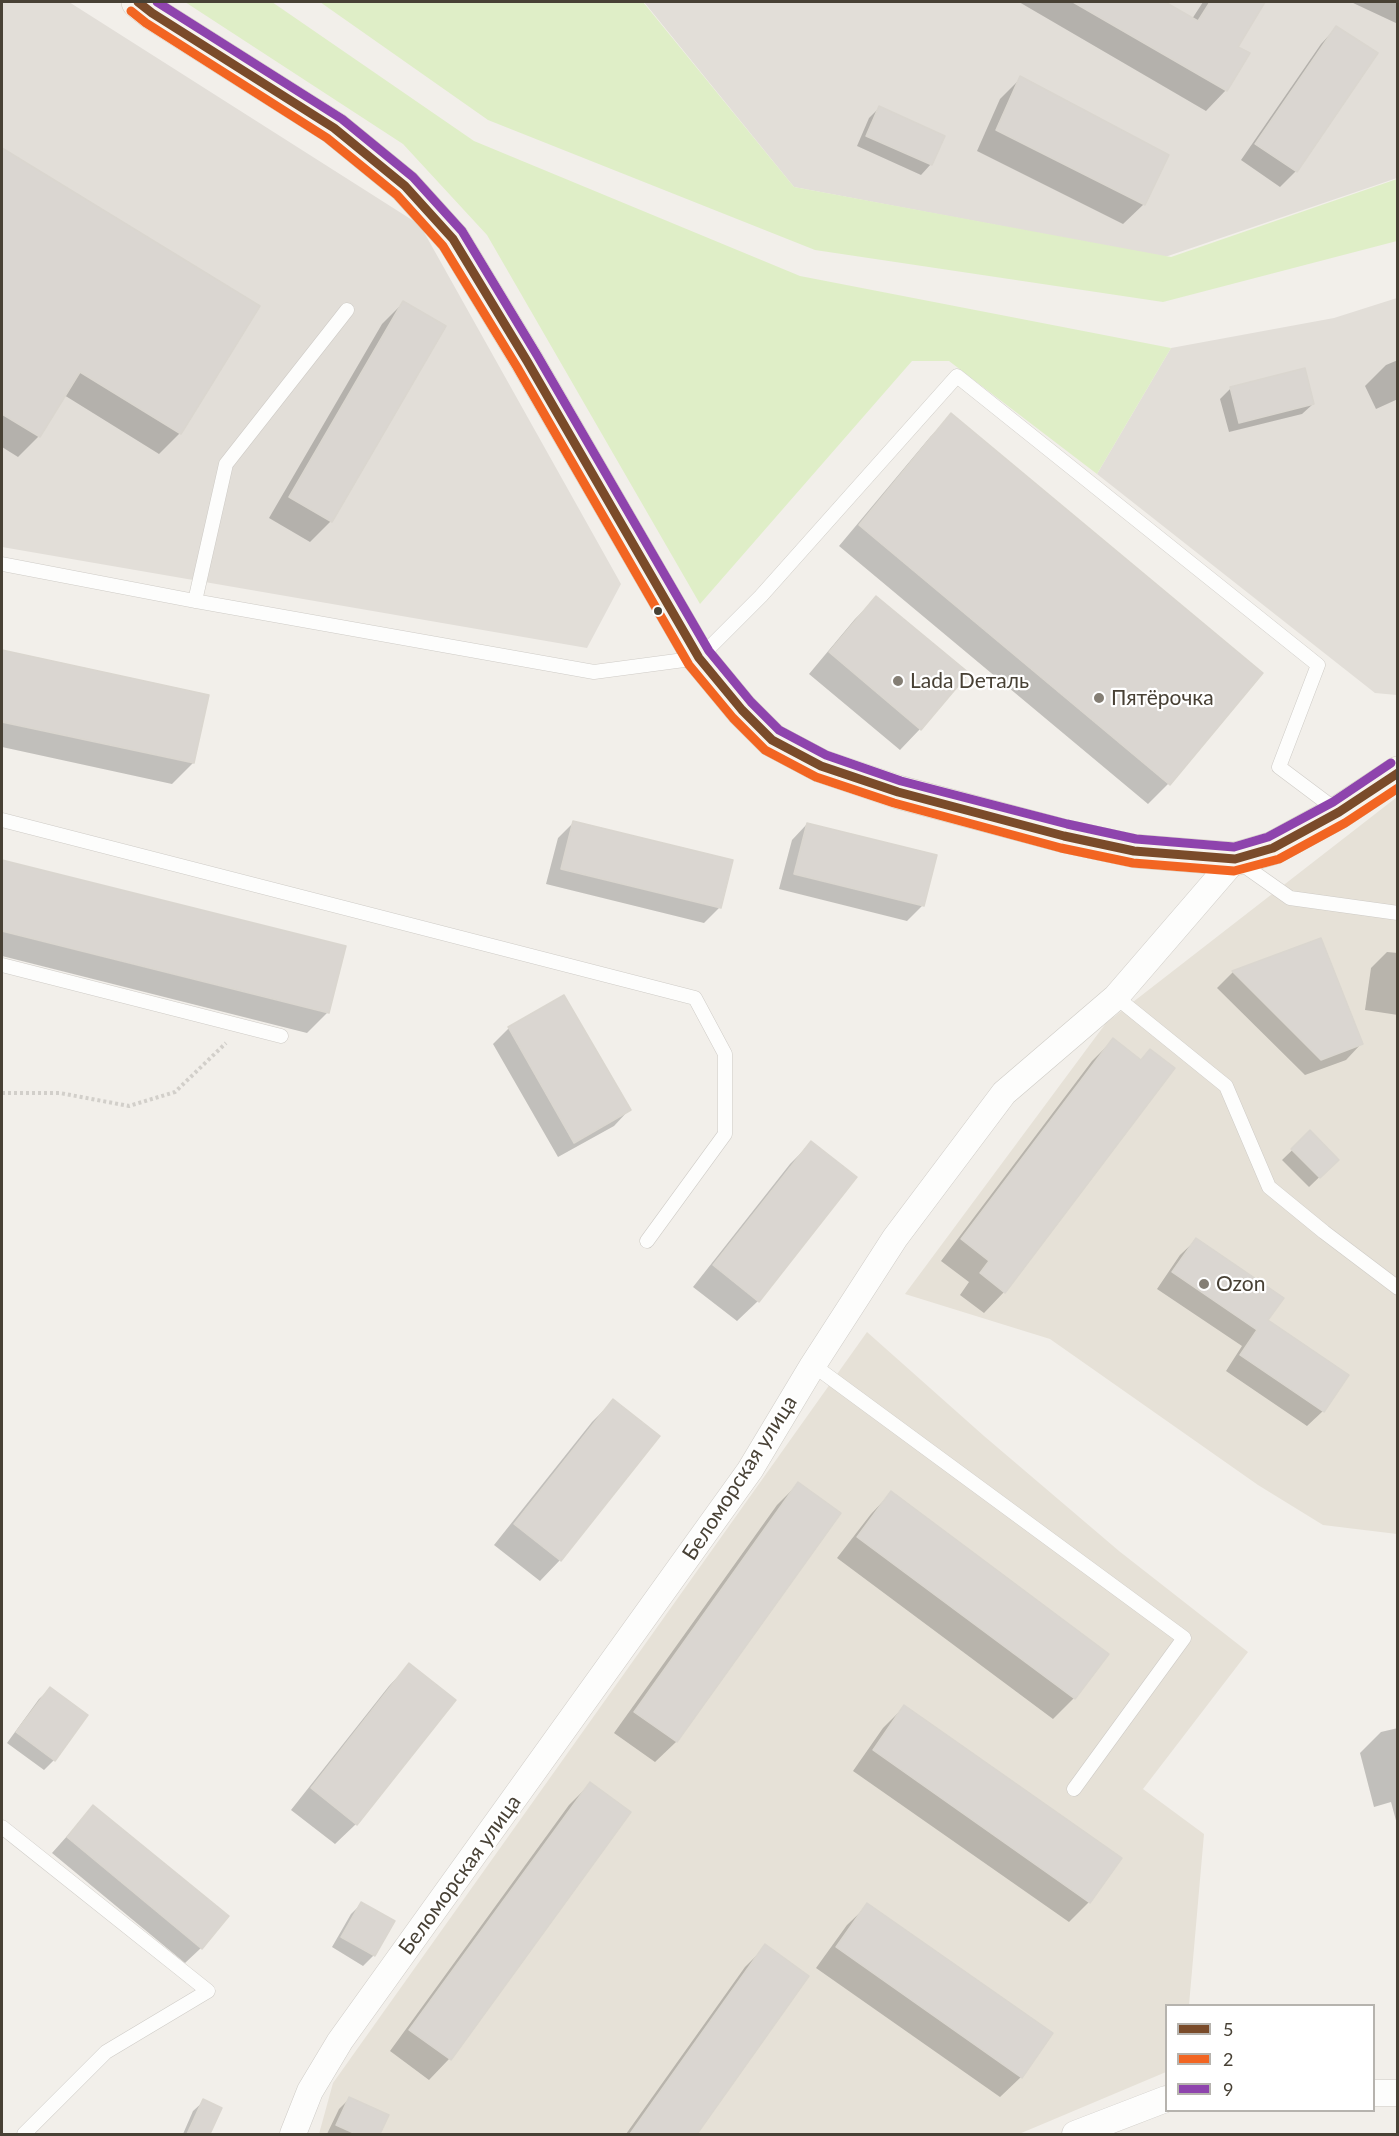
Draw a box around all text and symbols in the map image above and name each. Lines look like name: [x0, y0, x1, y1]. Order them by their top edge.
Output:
unlabelled marker: [652, 605, 664, 617]
place label: Lada Dеталь: [910, 668, 1029, 694]
marker: Lada Dеталь: [891, 674, 905, 688]
place label: Пятёрочка: [1111, 685, 1214, 711]
marker: Пятёрочка: [1092, 691, 1106, 705]
place label: Ozon: [1216, 1271, 1265, 1297]
marker: Ozon: [1197, 1277, 1211, 1291]
street label: Беломорская улица: [677, 1391, 803, 1565]
street label: Беломорская улица: [394, 1790, 526, 1960]
legend: [1165, 2004, 1375, 2112]
text: 5: [1223, 2018, 1233, 2040]
text: 2: [1223, 2048, 1233, 2070]
text: 9: [1223, 2078, 1233, 2100]

